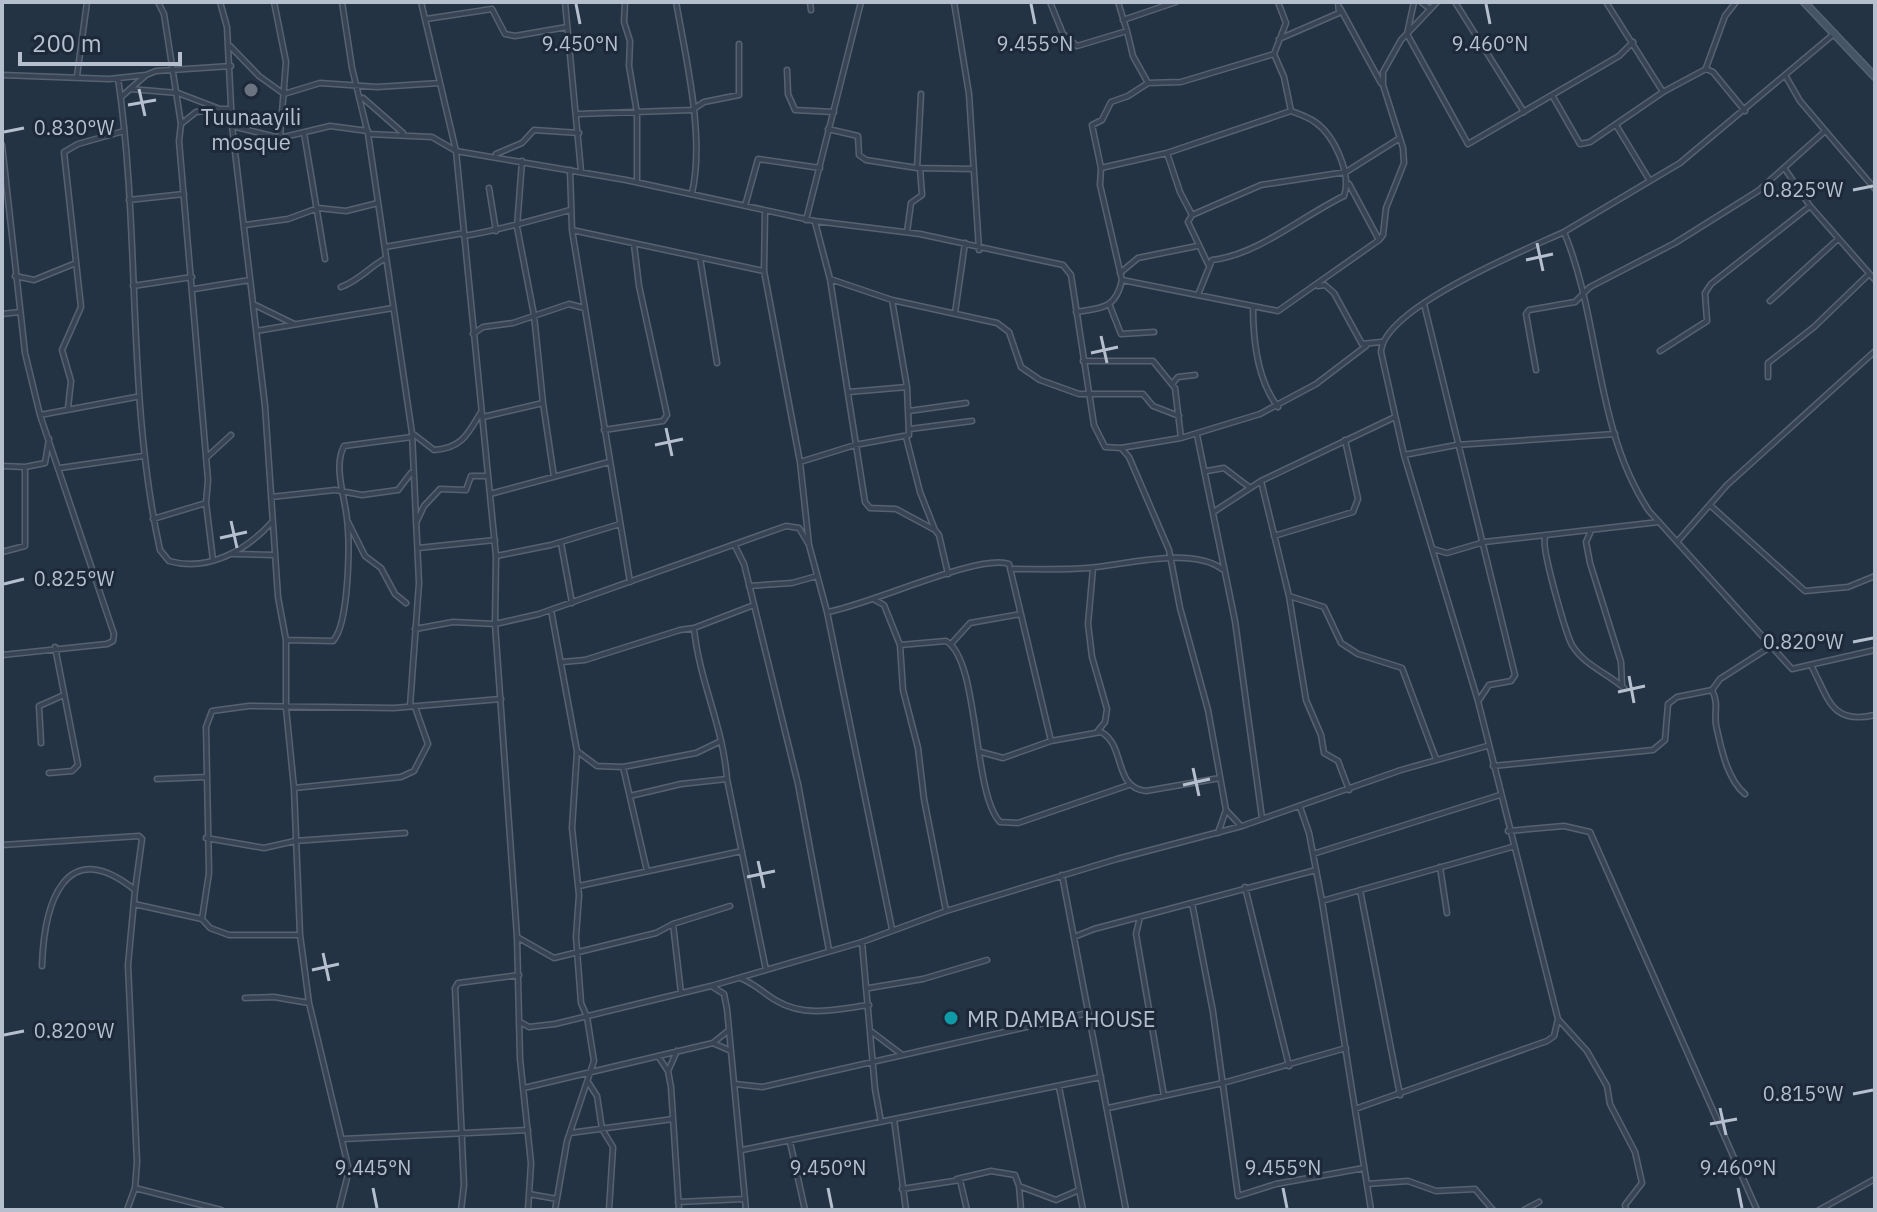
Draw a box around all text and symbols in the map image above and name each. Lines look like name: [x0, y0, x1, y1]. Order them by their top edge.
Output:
scale bar: [20, 16, 180, 66]
text: 200 m: [32, 27, 102, 59]
text: 9.450°N: [542, 30, 618, 57]
text: 9.455°N: [997, 30, 1073, 57]
text: 9.460°N: [1452, 30, 1528, 57]
marker: Tuunaayili mosque: [242, 81, 260, 99]
place label: Tuunaayili mosque: [201, 102, 301, 156]
text: 0.830°W: [34, 114, 114, 141]
text: 0.825°W: [1763, 176, 1843, 203]
text: 0.825°W: [34, 565, 114, 592]
text: 0.820°W: [1763, 628, 1843, 655]
place label: MR DAMBA HOUSE: [967, 1004, 1156, 1033]
marker: MR DAMBA HOUSE: [942, 1009, 960, 1027]
text: 0.820°W: [34, 1017, 114, 1044]
text: 0.815°W: [1763, 1080, 1843, 1107]
text: 9.445°N: [335, 1154, 411, 1181]
text: 9.450°N: [790, 1154, 866, 1181]
text: 9.455°N: [1245, 1154, 1321, 1181]
text: 9.460°N: [1700, 1154, 1776, 1181]

